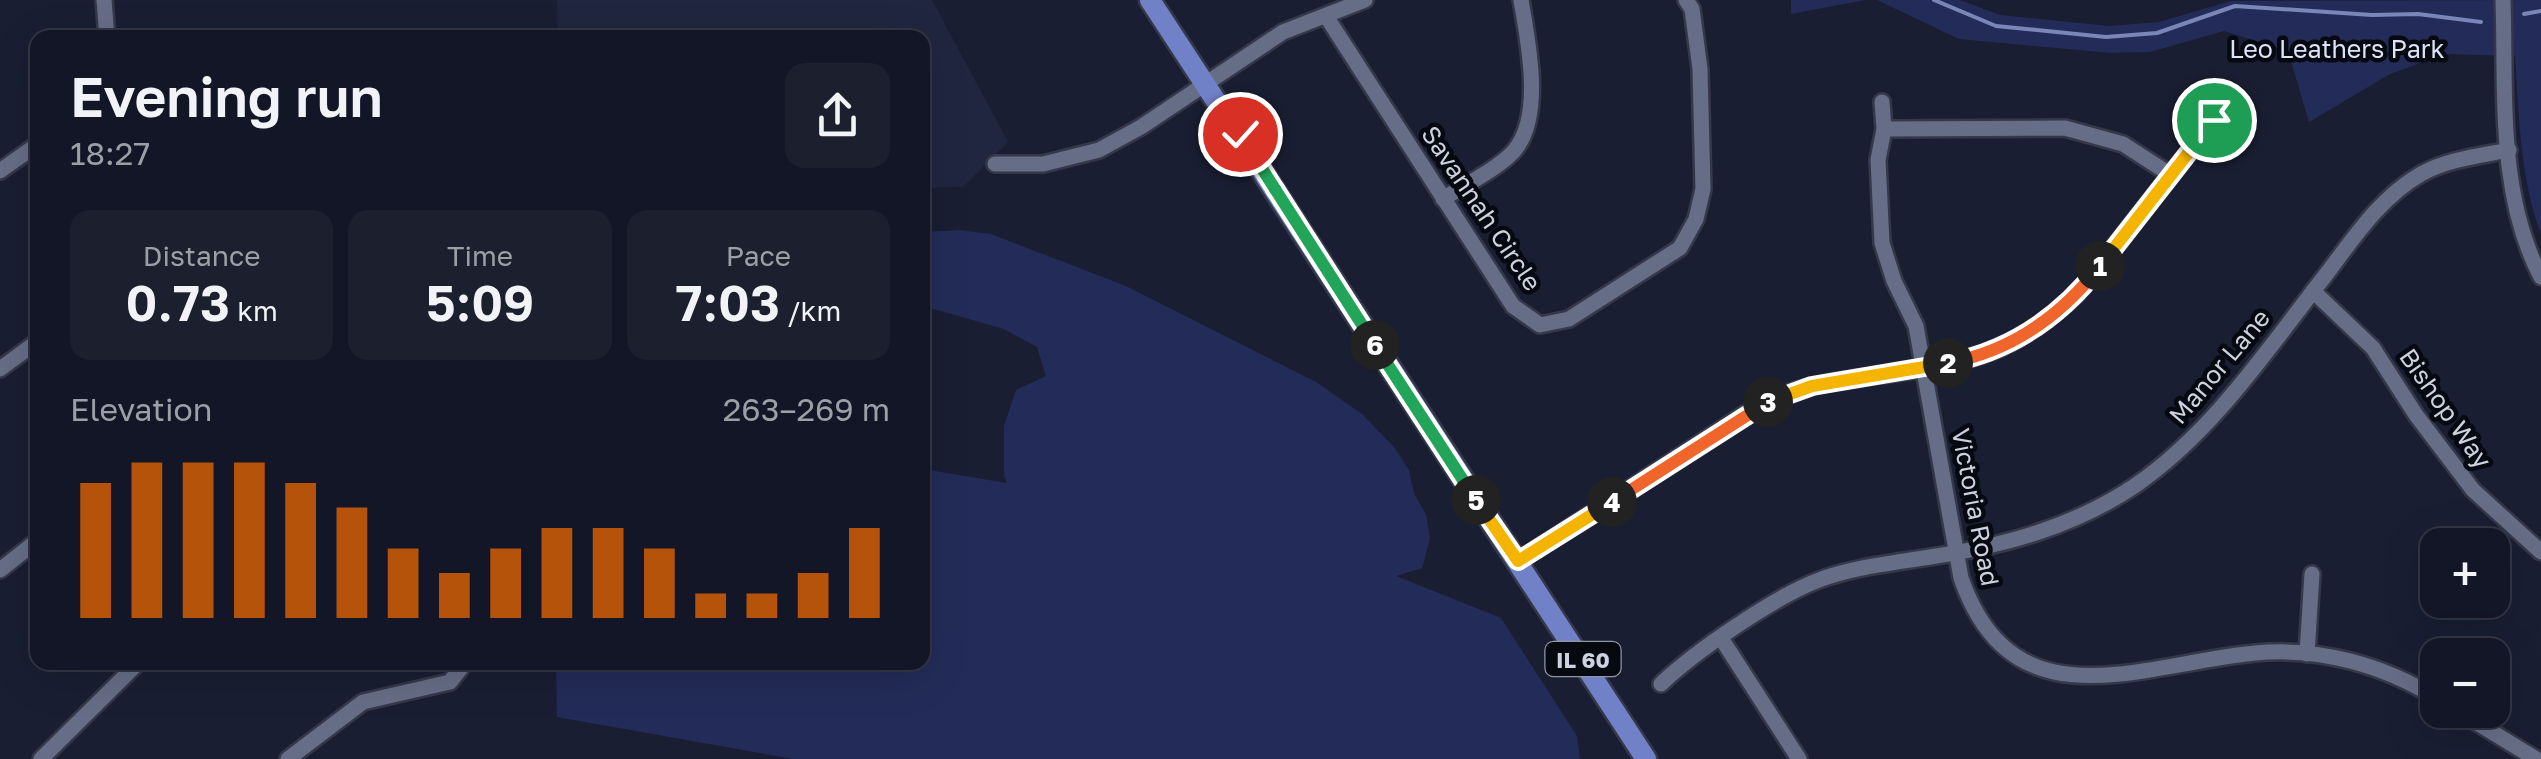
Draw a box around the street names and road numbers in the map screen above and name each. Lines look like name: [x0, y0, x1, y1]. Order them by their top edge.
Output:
street label: Savannah Circle: [1415, 120, 1549, 296]
street label: Manor Lane: [2162, 302, 2276, 430]
street label: Bishop Way: [2393, 342, 2499, 474]
street label: Victoria Road: [1946, 425, 2006, 589]
road number: IL 60: [1546, 642, 1620, 676]

